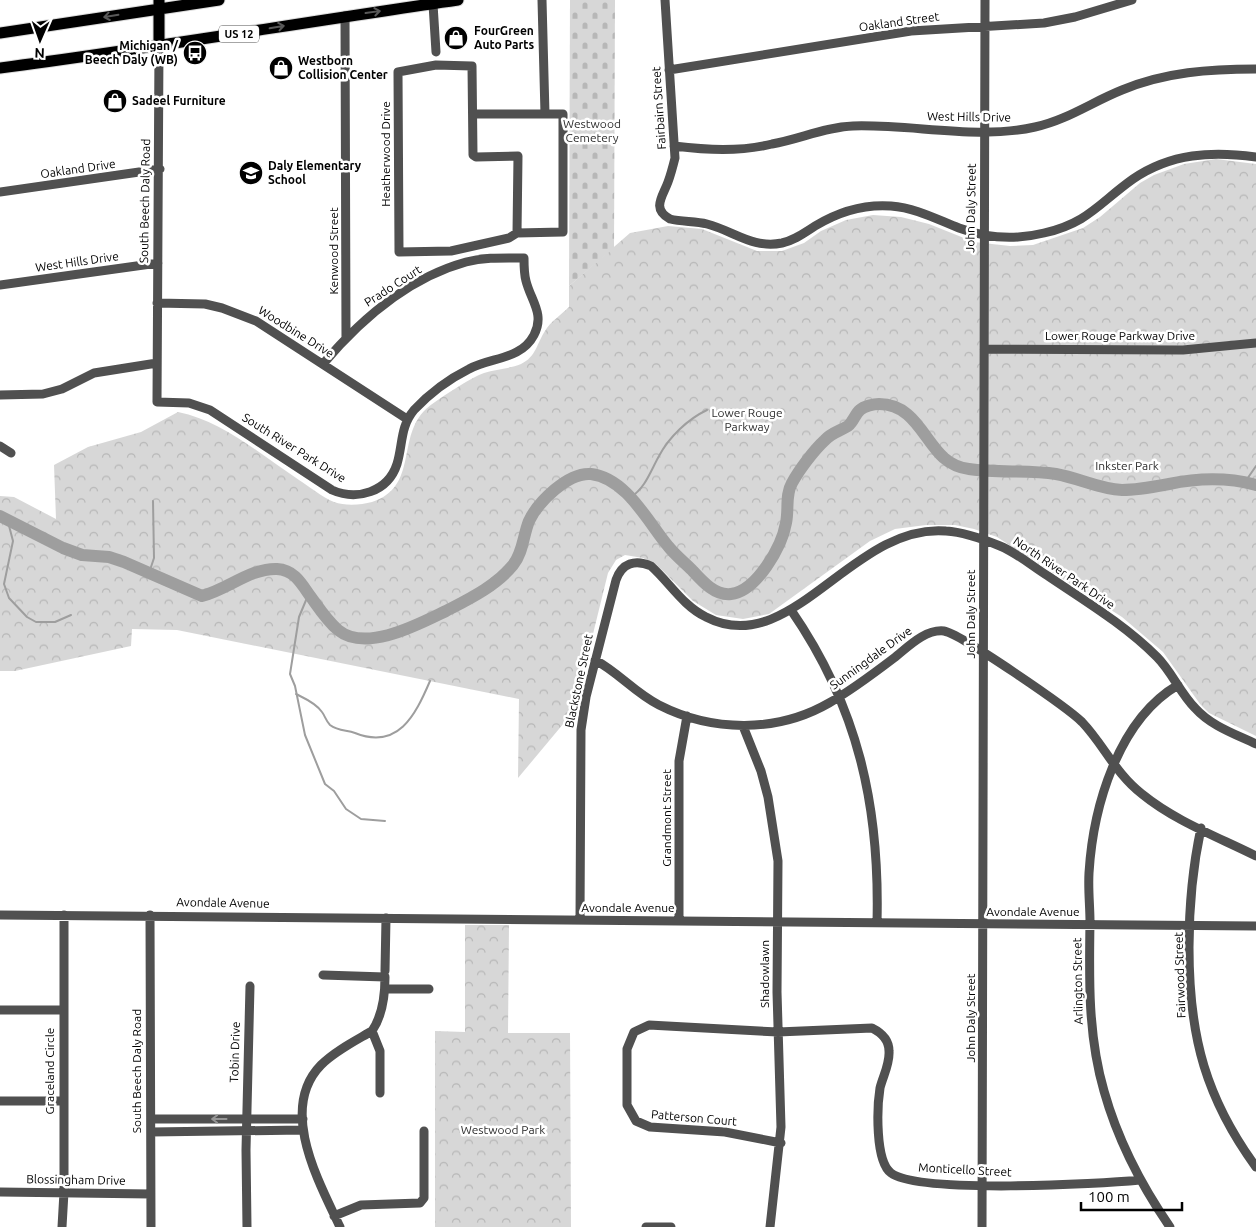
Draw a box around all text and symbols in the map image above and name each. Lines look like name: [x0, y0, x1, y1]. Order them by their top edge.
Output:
one-way arrow: [364, 7, 380, 17]
street label: Oakland Street: [858, 9, 940, 34]
one-way arrow: [103, 11, 119, 21]
north arrow: [15, 15, 65, 65]
one-way arrow: [268, 22, 284, 32]
place label: FourGreen Auto Parts: [474, 24, 535, 51]
shop icon: FourGreen Auto Parts: [443, 25, 469, 51]
road number: US 12: [219, 26, 259, 42]
place label: Michigan / Beech Daly (WB): [85, 39, 179, 67]
bus stop icon: Michigan / Beech Daly (WB): [182, 40, 208, 66]
text: N: [34, 45, 45, 61]
place label: Westborn Collision Center: [298, 54, 388, 81]
shop icon: Westborn Collision Center: [268, 55, 294, 81]
street label: Fairbairn Street: [649, 66, 668, 150]
shop icon: Sadeel Furniture: [102, 88, 128, 114]
place label: Sadeel Furniture: [132, 94, 226, 107]
street label: Heatherwood Drive: [379, 101, 392, 207]
street label: West Hills Drive: [927, 109, 1011, 124]
park label: Westwood Cemetery: [563, 117, 621, 144]
street label: South Beech Daly Road: [137, 139, 152, 263]
street label: Oakland Drive: [39, 157, 116, 180]
place label: Daly Elementary School: [268, 159, 362, 186]
school or university icon: Daly Elementary School: [238, 160, 264, 186]
street label: John Daly Street: [963, 163, 978, 253]
street label: Kenwood Street: [327, 207, 340, 295]
street label: West Hills Drive: [34, 249, 119, 274]
street label: Prado Court: [362, 262, 424, 309]
street label: Woodbine Drive: [256, 303, 336, 360]
street label: Lower Rouge Parkway Drive: [1045, 329, 1195, 342]
park label: Lower Rouge Parkway: [711, 406, 783, 433]
street label: South River Park Drive: [240, 410, 348, 485]
park label: Inkster Park: [1095, 459, 1159, 472]
street label: North River Park Drive: [1011, 534, 1117, 611]
street label: John Daly Street: [964, 569, 977, 659]
street label: Sunningdale Drive: [827, 624, 914, 692]
street label: Blackstone Street: [562, 633, 595, 729]
street label: Grandmont Street: [660, 769, 673, 867]
street label: Avondale Avenue: [176, 895, 270, 910]
street label: Avondale Avenue: [581, 901, 675, 914]
street label: Avondale Avenue: [986, 905, 1080, 918]
street label: Fairwood Street: [1171, 931, 1188, 1018]
street label: Arlington Street: [1070, 937, 1085, 1025]
street label: Shadowlawn: [758, 940, 771, 1008]
street label: John Daly Street: [964, 973, 977, 1063]
street label: South Beech Daly Road: [130, 1009, 143, 1133]
street label: Tobin Drive: [227, 1021, 242, 1083]
street label: Graceland Circle: [43, 1028, 56, 1114]
street label: Patterson Court: [651, 1107, 738, 1128]
one-way arrow: [211, 1114, 228, 1124]
park label: Westwood Park: [461, 1123, 545, 1136]
street label: Monticello Street: [918, 1161, 1012, 1178]
street label: Blossingham Drive: [26, 1172, 126, 1187]
scale bar: [1081, 1180, 1182, 1212]
text: 100 m: [1088, 1188, 1130, 1205]

